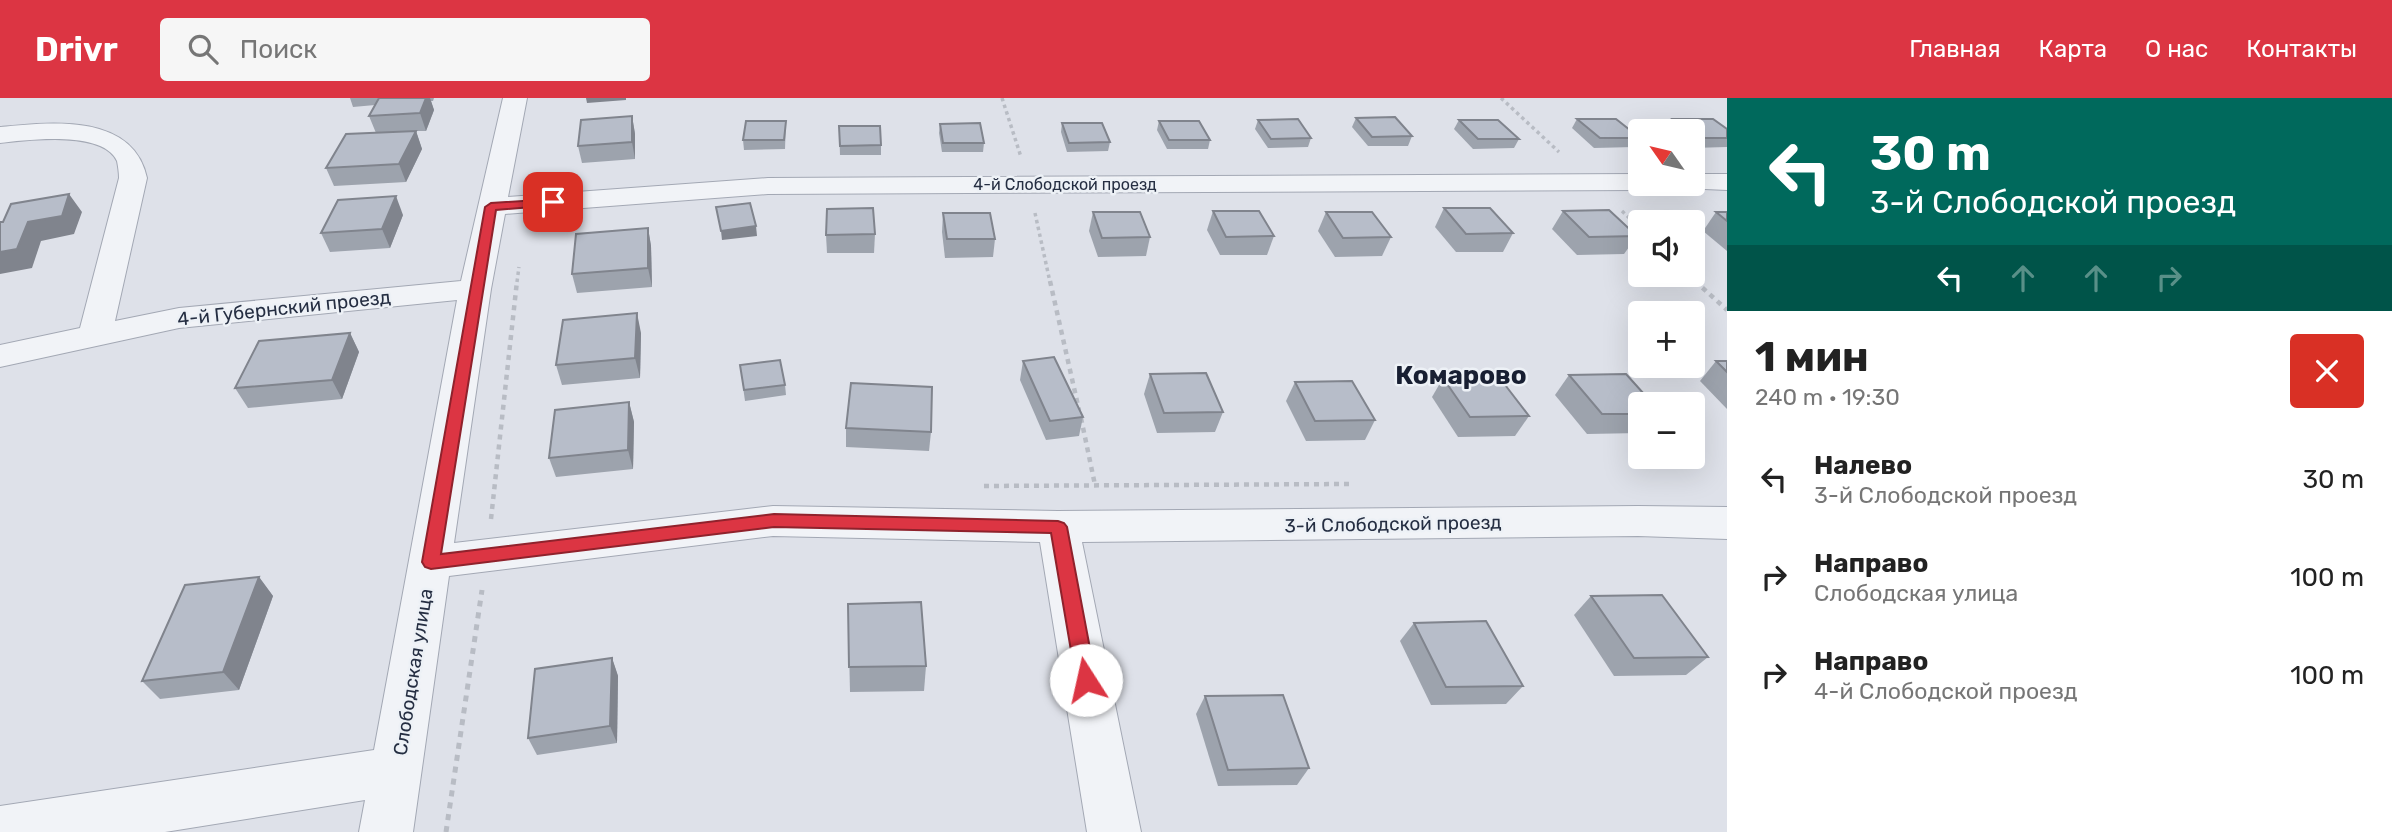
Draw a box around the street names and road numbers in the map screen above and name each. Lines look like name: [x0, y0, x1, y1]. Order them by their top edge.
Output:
street label: 4-й Слободской проезд: [973, 175, 1157, 194]
street label: 4-й Губернский проезд: [176, 285, 392, 331]
street label: 3-й Слободской проезд: [1284, 511, 1502, 537]
street label: Слободская улица: [388, 587, 438, 757]

